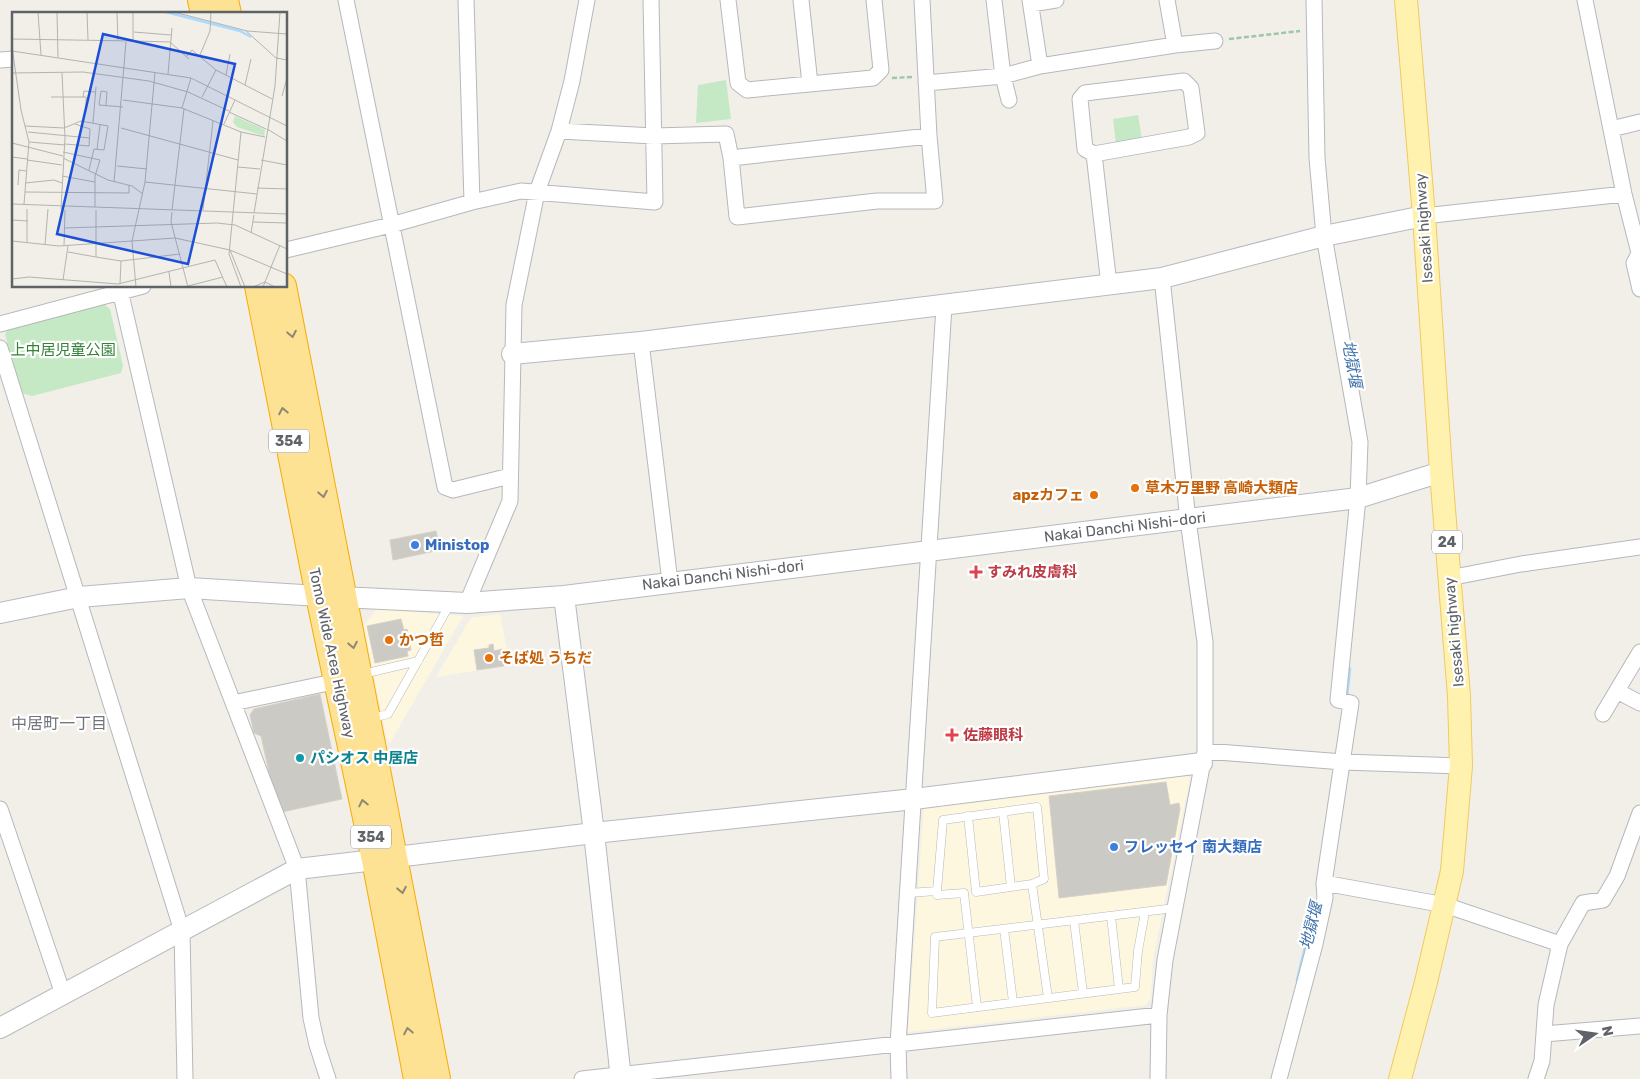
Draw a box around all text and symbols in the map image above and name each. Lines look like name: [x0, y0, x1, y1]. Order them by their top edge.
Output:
inset map: [12, 12, 288, 288]
street label: Isesaki highway: [1411, 172, 1437, 284]
one-way arrow: [286, 330, 297, 339]
water label: 地獄堰: [1338, 339, 1366, 392]
park label: 上中居児童公園: [10, 341, 116, 359]
one-way arrow: [278, 407, 289, 416]
road number: 354: [269, 430, 309, 452]
place label: 草木万里野 高崎大類店: [1145, 479, 1298, 497]
marker: 草木万里野 高崎大類店: [1129, 482, 1141, 494]
place label: apzカフェ: [1012, 486, 1084, 504]
one-way arrow: [318, 489, 328, 498]
marker: apzカフェ: [1088, 489, 1100, 501]
street label: Nakai Danchi Nishi-dori: [1043, 508, 1207, 546]
road number: 24: [1432, 530, 1462, 554]
place label: Ministop: [425, 536, 490, 554]
marker: Ministop: [409, 539, 421, 551]
street label: Nakai Danchi Nishi-dori: [641, 556, 805, 594]
place label: すみれ皮膚科: [987, 563, 1077, 581]
marker: すみれ皮膚科: [969, 565, 983, 579]
street label: Tomo Wide Area Highway: [305, 566, 359, 740]
street label: Isesaki highway: [1440, 576, 1468, 688]
place label: かつ哲: [399, 631, 444, 649]
marker: かつ哲: [383, 634, 395, 646]
one-way arrow: [347, 641, 358, 650]
place label: そば処 うちだ: [499, 649, 592, 667]
marker: そば処 うちだ: [483, 652, 495, 664]
district label: 中居町一丁目: [11, 714, 107, 733]
place label: 佐藤眼科: [963, 726, 1023, 744]
marker: 佐藤眼科: [945, 728, 959, 742]
place label: パシオス 中居店: [310, 749, 418, 767]
marker: パシオス 中居店: [294, 752, 306, 764]
one-way arrow: [359, 799, 369, 807]
road number: 354: [351, 826, 391, 849]
place label: フレッセイ 南大類店: [1124, 838, 1262, 856]
marker: フレッセイ 南大類店: [1108, 841, 1120, 853]
one-way arrow: [397, 886, 407, 895]
water label: 地獄堰: [1296, 898, 1327, 952]
north arrow: [1570, 1009, 1620, 1059]
text: N: [1598, 1024, 1617, 1038]
one-way arrow: [403, 1027, 414, 1036]

